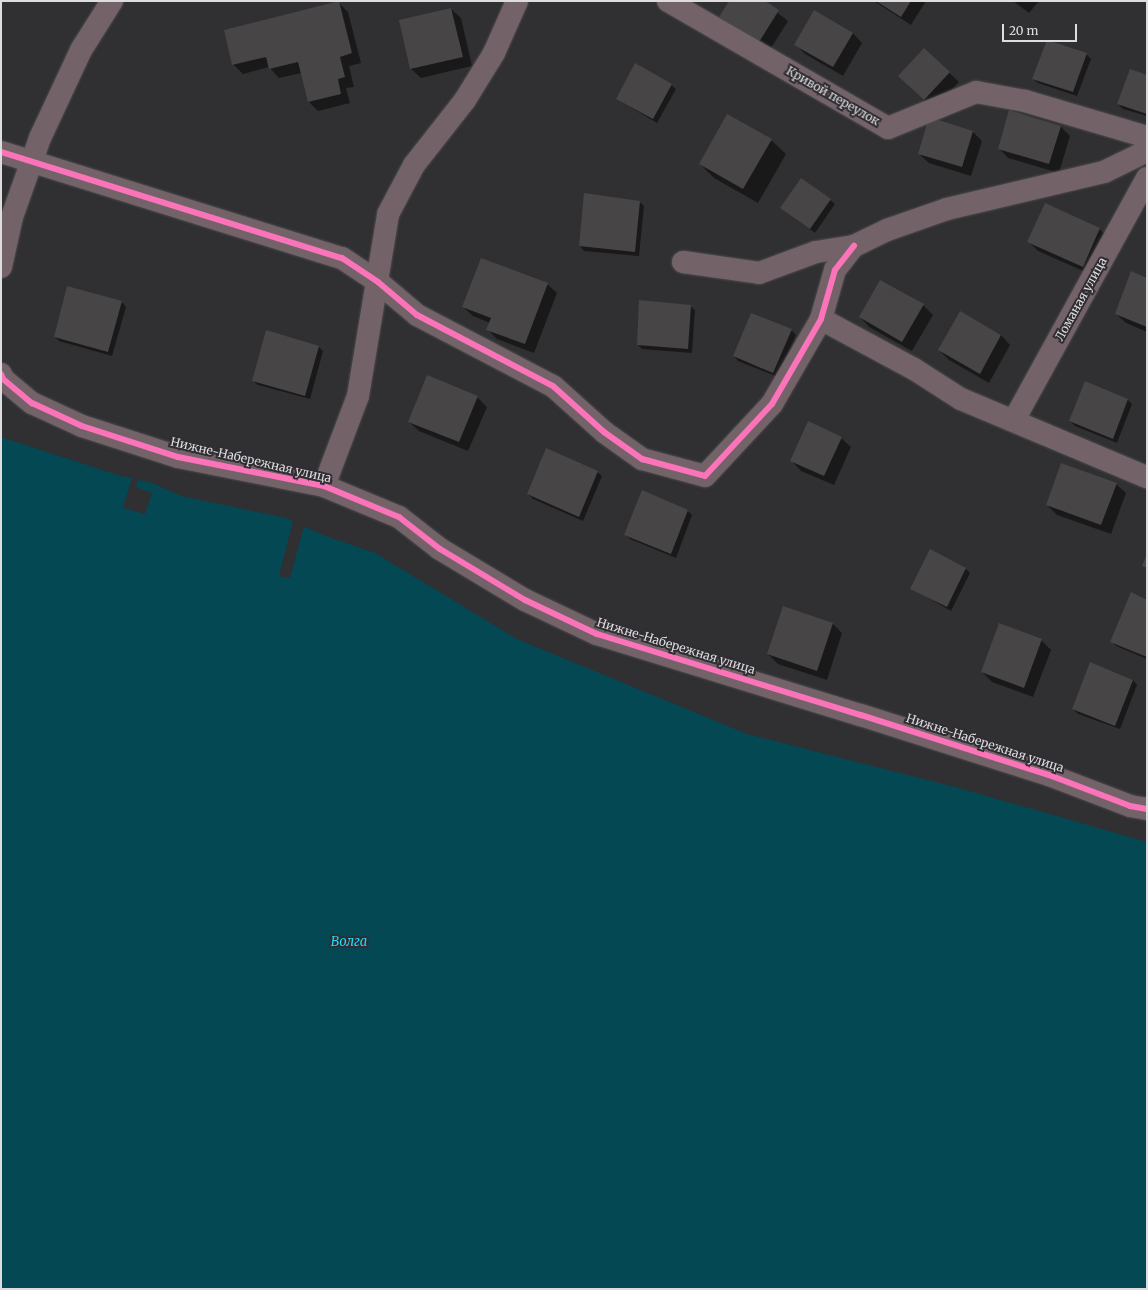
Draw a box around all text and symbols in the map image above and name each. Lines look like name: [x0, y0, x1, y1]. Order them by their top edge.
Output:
scale bar: [1004, 16, 1079, 42]
text: 20 m: [1009, 23, 1038, 38]
street label: Кривой переулок: [784, 63, 882, 129]
street label: Ломаная улица: [1052, 255, 1110, 343]
street label: Нижне-Набережная улица: [169, 434, 333, 486]
street label: Нижне-Набережная улица: [595, 615, 757, 677]
street label: Нижне-Набережная улица: [904, 711, 1066, 775]
water label: Волга: [331, 934, 367, 950]

